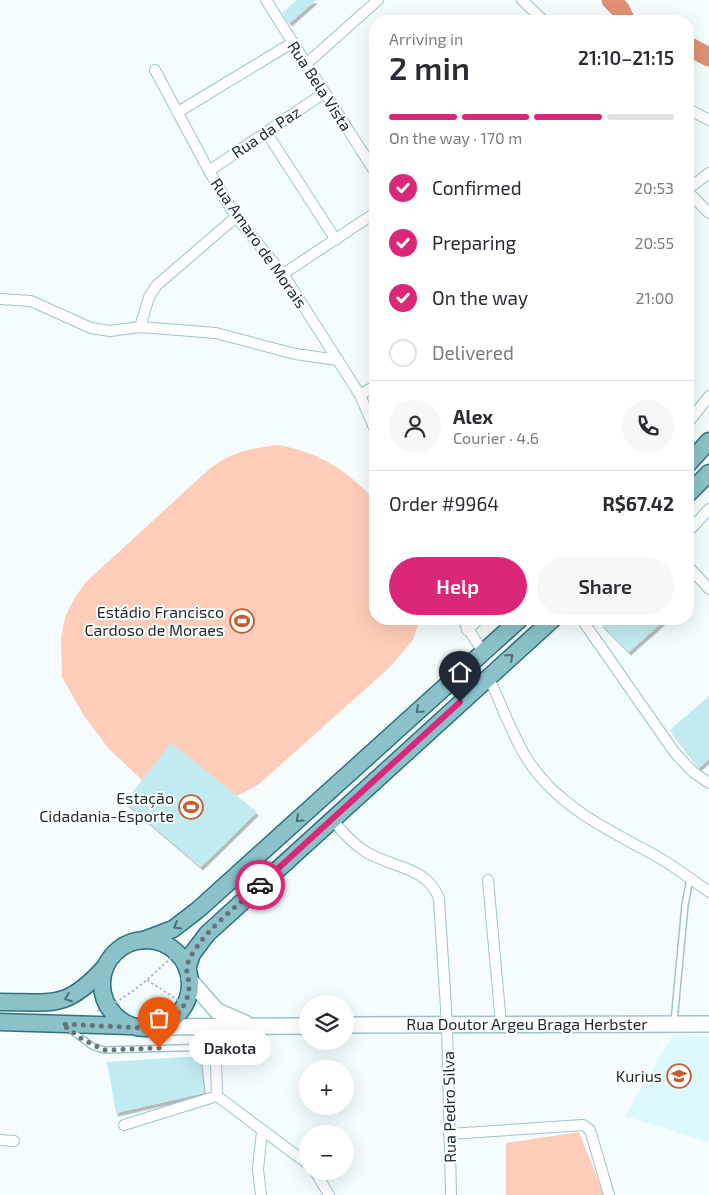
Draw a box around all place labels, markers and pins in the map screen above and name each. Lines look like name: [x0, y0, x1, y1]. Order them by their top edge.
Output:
place label: Estádio Francisco Cardoso de Moraes: [84, 602, 224, 639]
sports icon: Estádio Francisco Cardoso de Moraes: [229, 608, 255, 634]
pin: [439, 651, 481, 702]
place label: Estação Cidadania-Esporte: [39, 788, 174, 825]
sports icon: Estação Cidadania-Esporte: [178, 794, 204, 820]
pin: [138, 997, 180, 1048]
callout: Dakota: [189, 1030, 272, 1066]
school or university icon: Kurius: [666, 1063, 692, 1089]
place label: Kurius: [616, 1066, 662, 1085]

